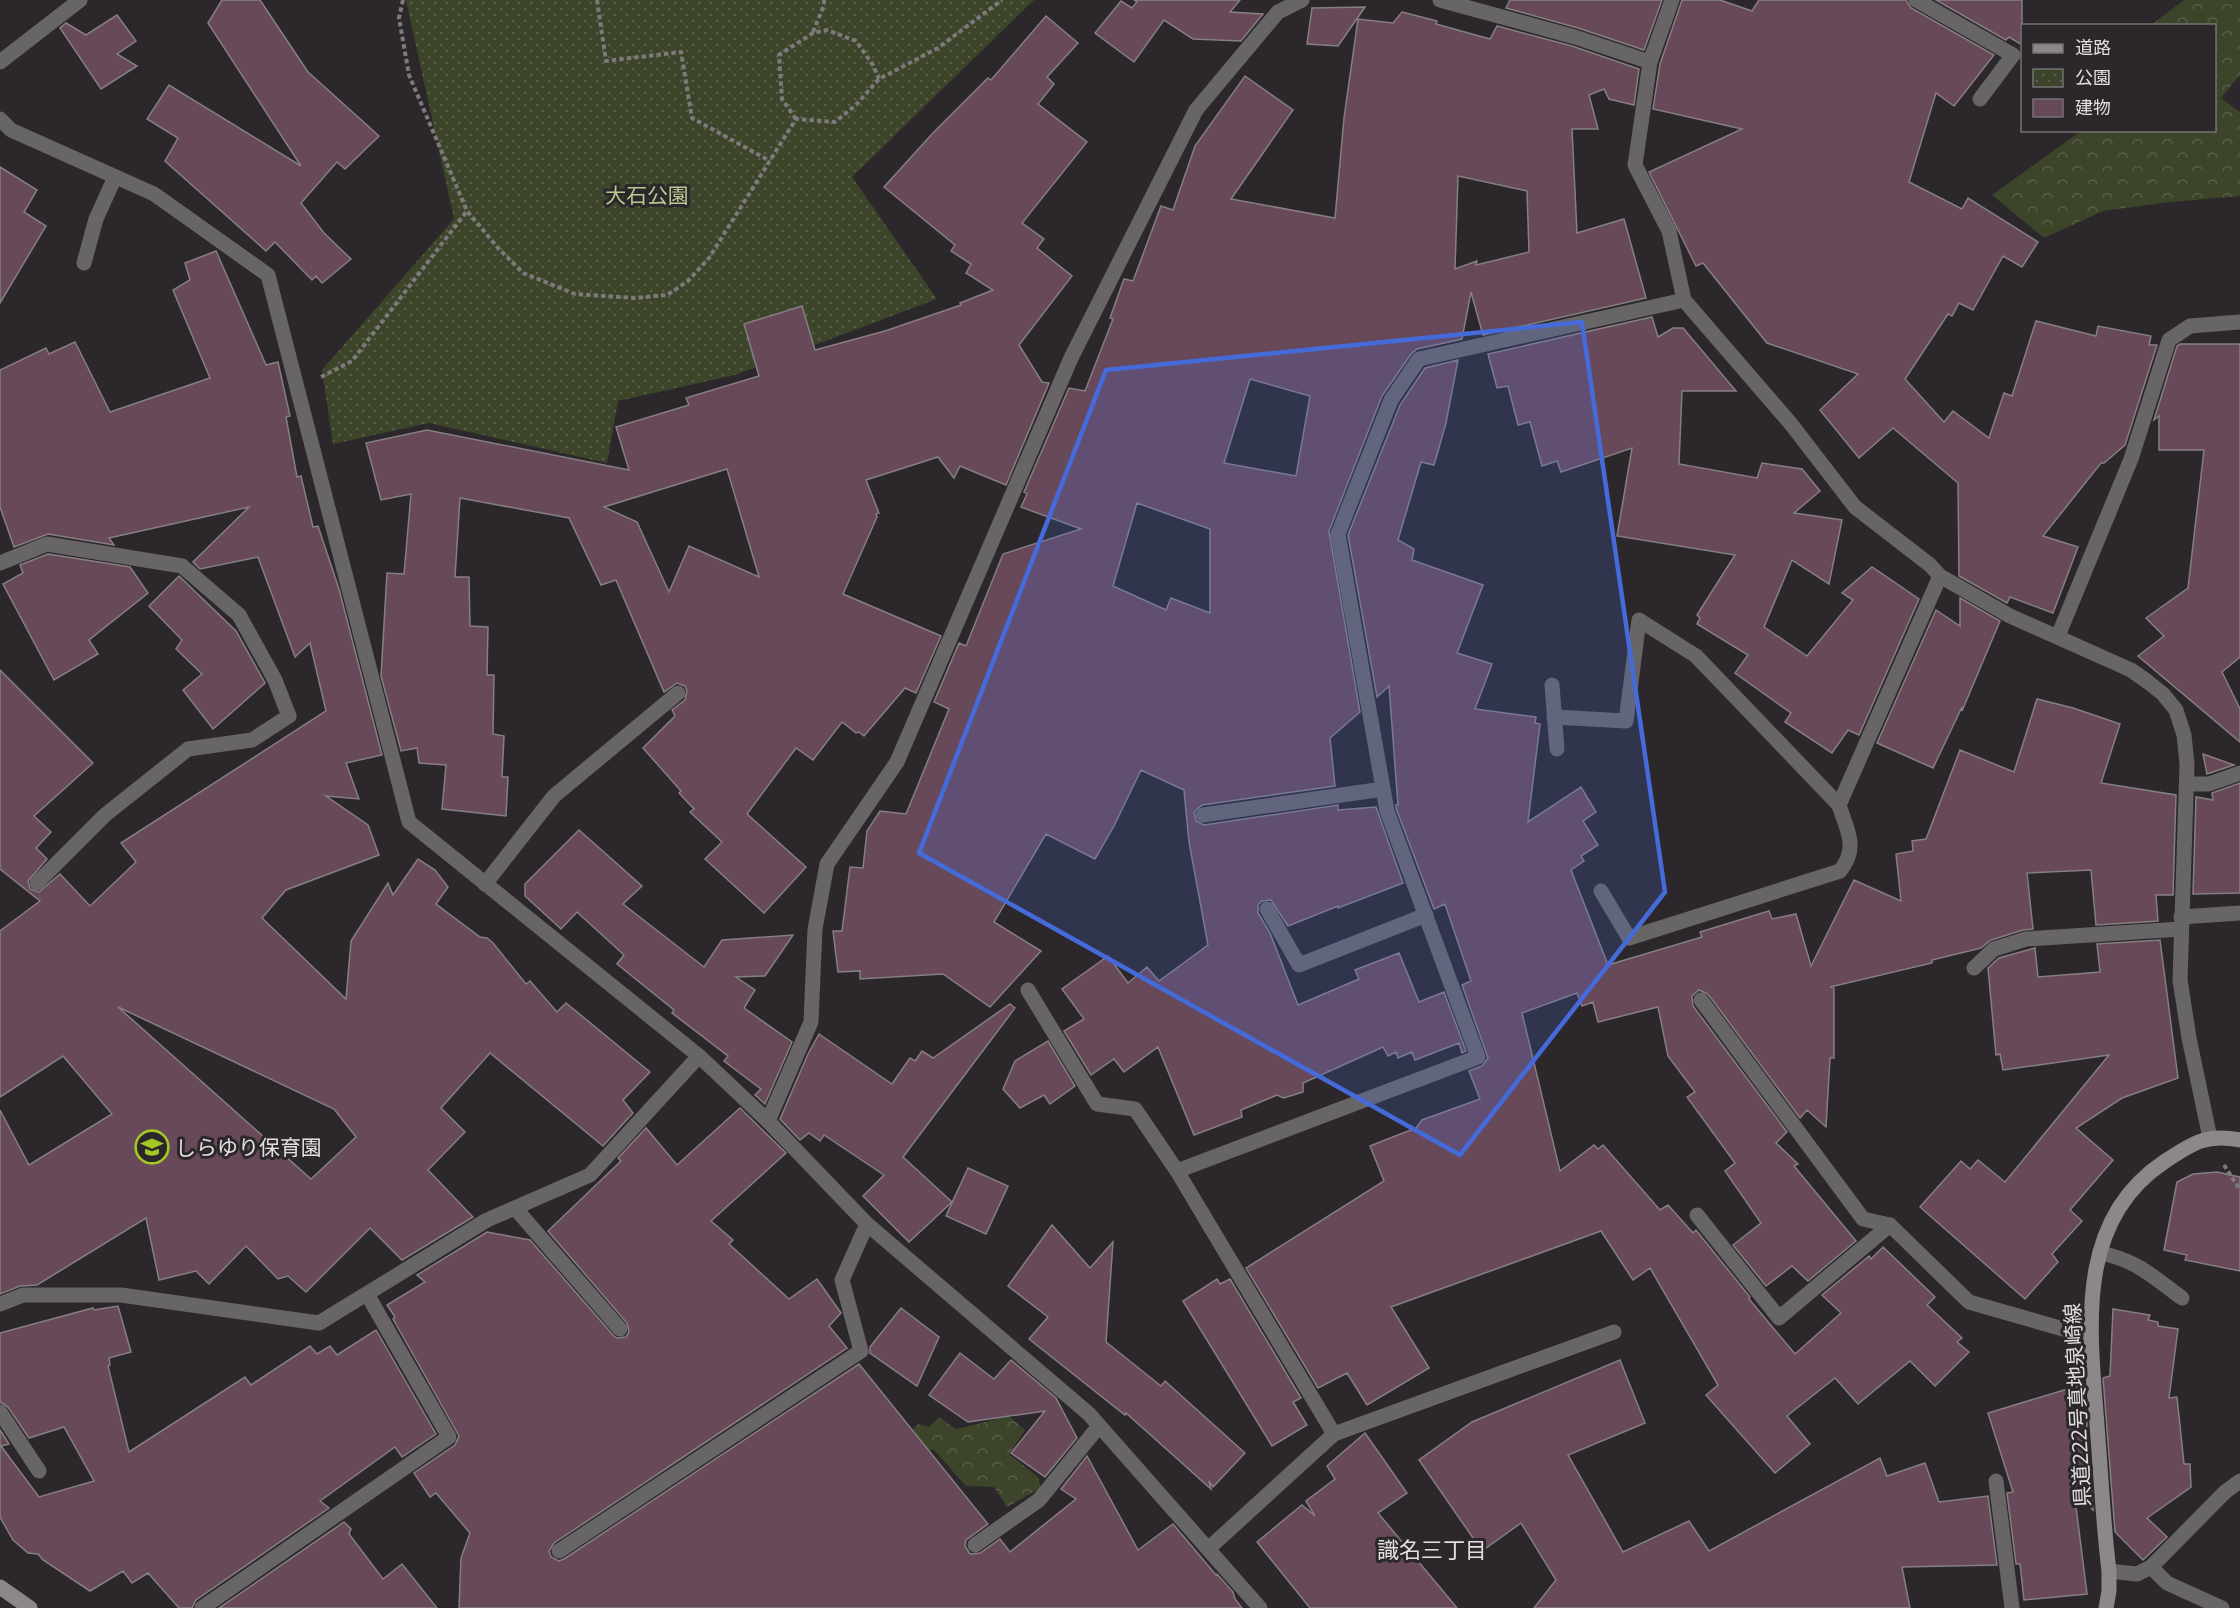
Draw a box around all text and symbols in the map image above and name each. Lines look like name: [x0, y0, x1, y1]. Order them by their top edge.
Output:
legend: [2021, 24, 2216, 132]
text: 道路: [2075, 35, 2111, 59]
text: 公園: [2075, 65, 2111, 89]
text: 建物: [2075, 95, 2111, 119]
park label: 大石公園: [605, 181, 689, 209]
school or university icon: しらゆり保育園: [134, 1129, 170, 1165]
place label: しらゆり保育園: [175, 1133, 322, 1161]
street label: 県道222号真地泉崎線: [2058, 1302, 2096, 1508]
district label: 識名三丁目: [1377, 1534, 1487, 1564]

